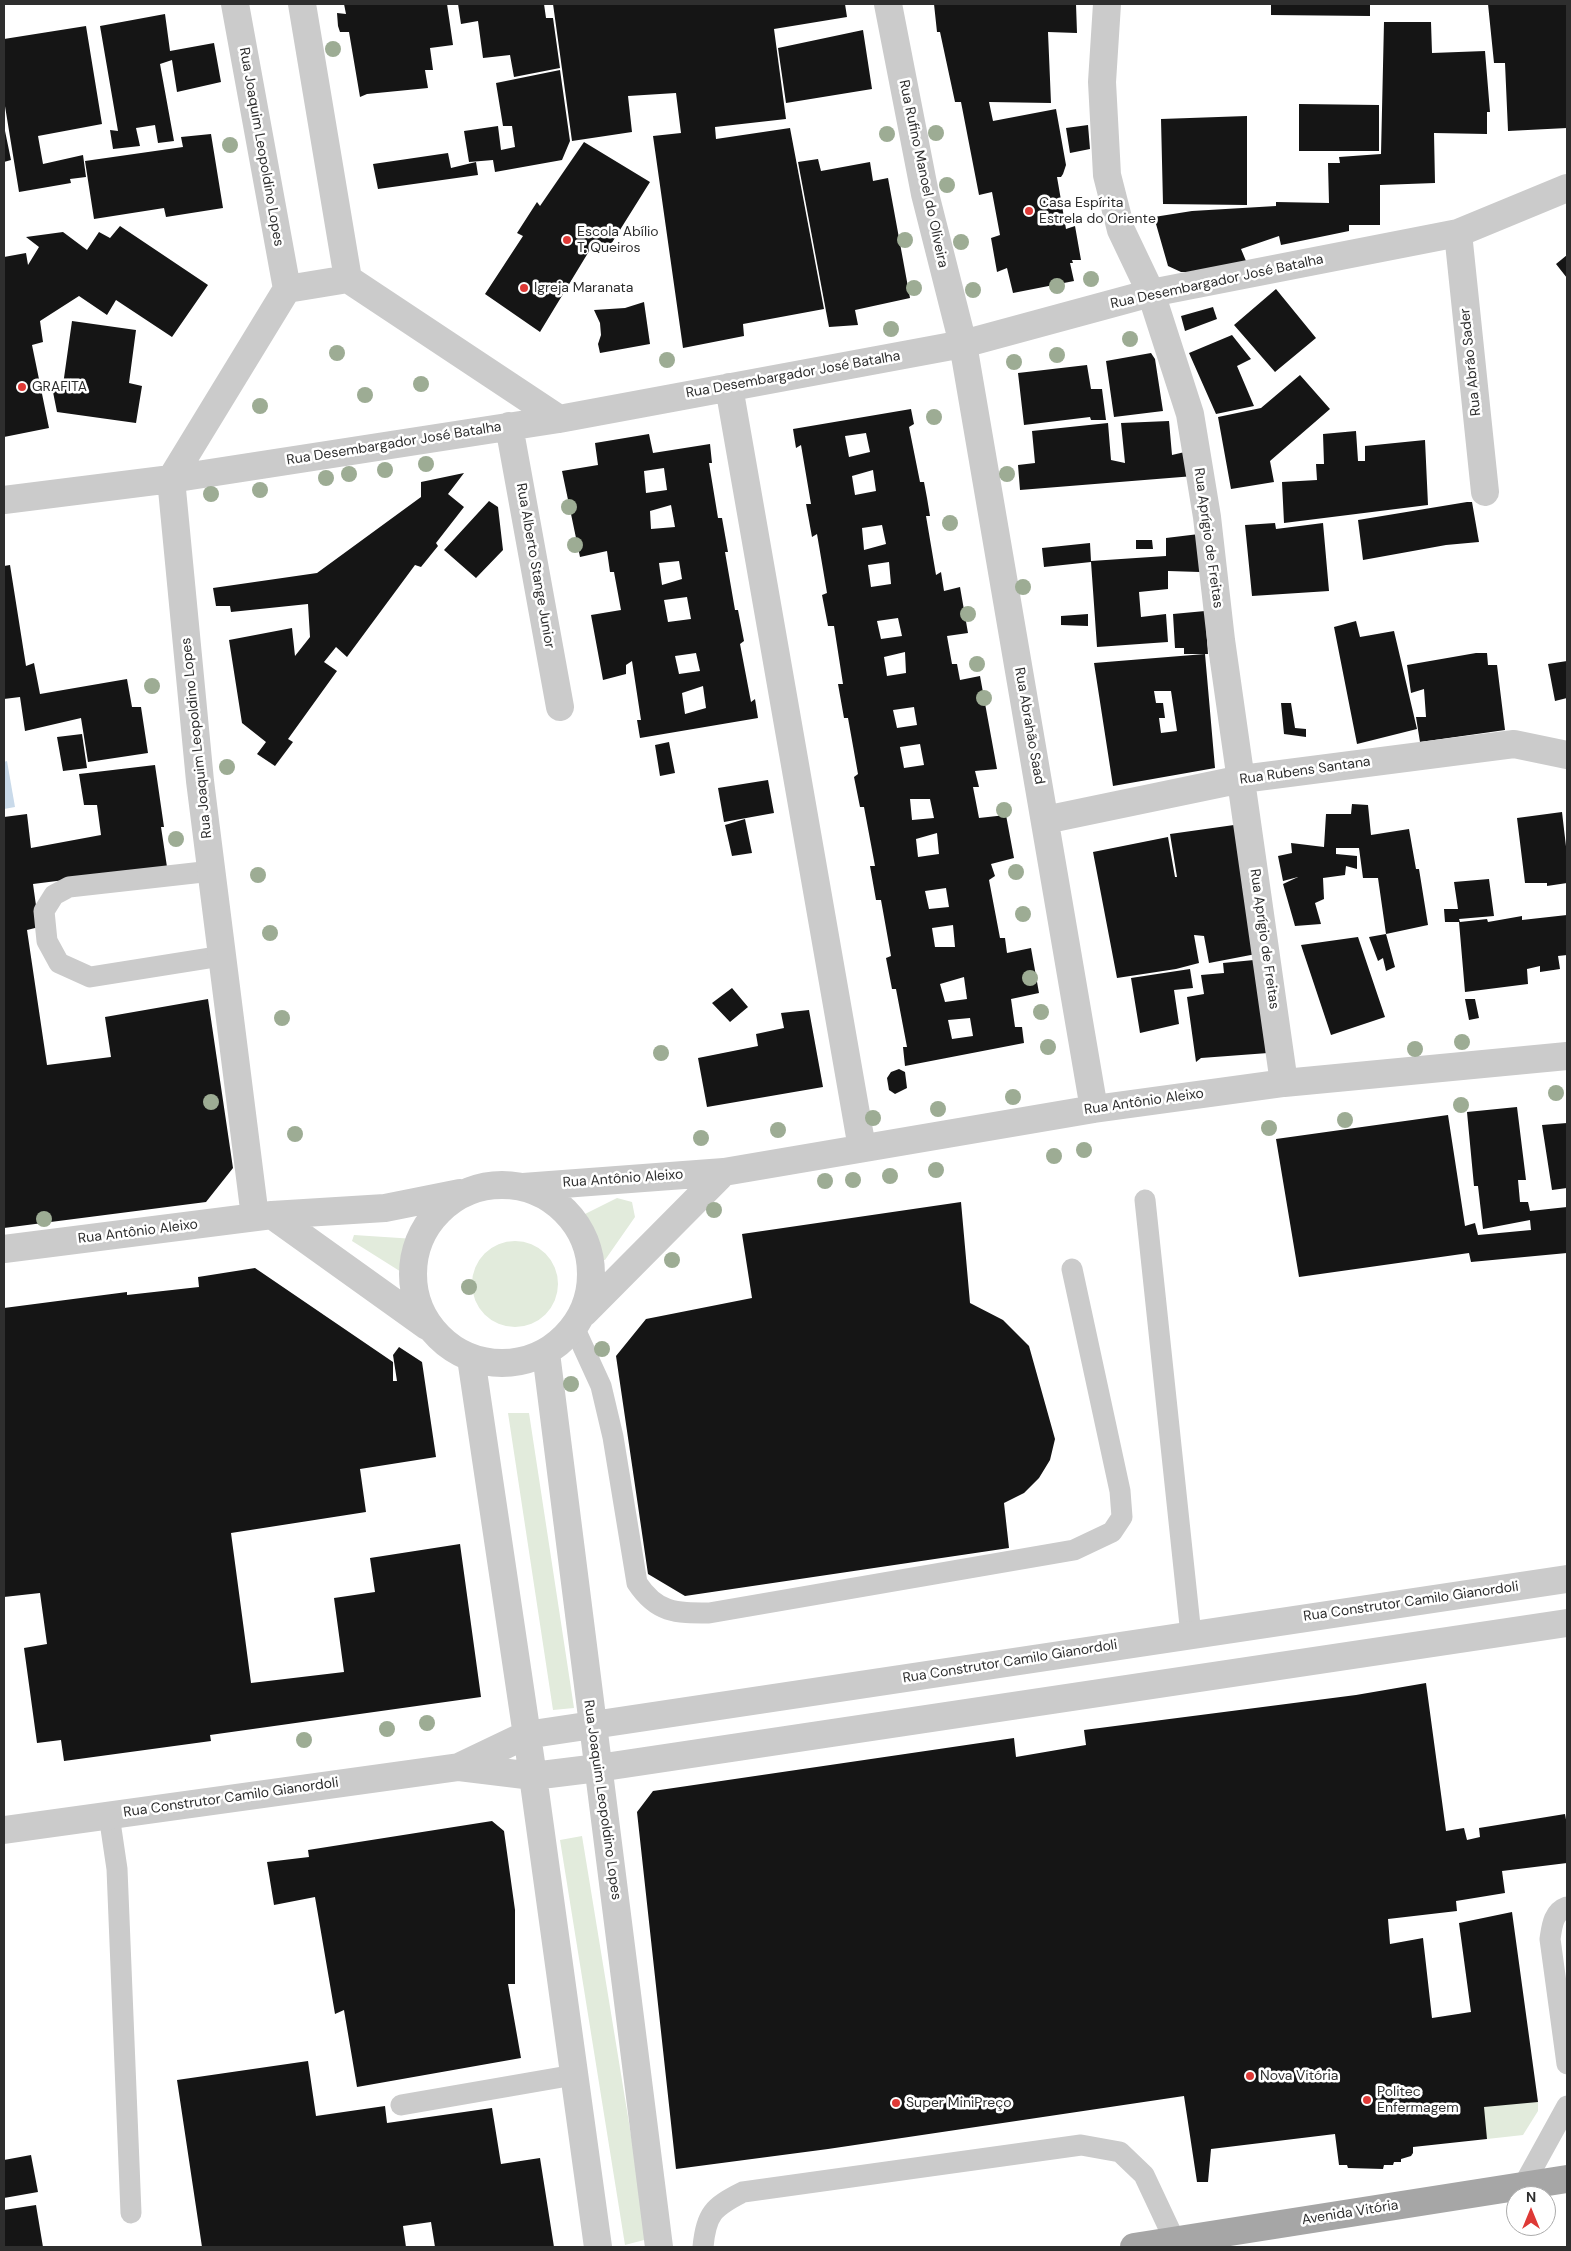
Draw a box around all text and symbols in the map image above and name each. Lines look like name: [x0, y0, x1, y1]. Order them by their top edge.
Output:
street label: Rua Joaquim Leopoldino Lopes: [235, 46, 287, 248]
street label: Rua Rufino Manoel do Oliveira: [895, 78, 951, 270]
place label: Casa Espírita Estrela do Oriente: [1039, 195, 1156, 228]
marker: Casa Espírita Estrela do Oriente: [1023, 205, 1035, 217]
place label: Escola Abílio T. Queiros: [577, 224, 659, 256]
marker: Escola Abílio T. Queiros: [561, 234, 573, 246]
street label: Rua Desembargador José Batalha: [1109, 251, 1325, 313]
place label: Igreja Maranata: [534, 280, 633, 296]
marker: Igreja Maranata: [518, 282, 530, 294]
street label: Rua Abrão Sader: [1457, 307, 1485, 417]
street label: Rua Desembargador José Batalha: [685, 348, 901, 402]
place label: GRAFITA: [32, 379, 87, 395]
marker: GRAFITA: [16, 381, 28, 393]
street label: Rua Desembargador José Batalha: [285, 419, 503, 469]
street label: Rua Aprígio de Freitas: [1190, 467, 1226, 609]
street label: Rua Alberto Stange Junior: [512, 482, 558, 650]
street label: Rua Joaquim Leopoldino Lopes: [178, 637, 216, 839]
street label: Rua Abrahão Saad: [1010, 666, 1048, 786]
street label: Rua Rubens Santana: [1238, 753, 1372, 789]
street label: Rua Aprígio de Freitas: [1246, 868, 1282, 1010]
street label: Rua Antônio Aleixo: [1083, 1085, 1205, 1119]
street label: Rua Antônio Aleixo: [562, 1166, 684, 1192]
street label: Rua Antônio Aleixo: [77, 1216, 199, 1248]
street label: Rua Construtor Camilo Gianordoli: [1302, 1579, 1520, 1625]
street label: Rua Construtor Camilo Gianordoli: [902, 1637, 1118, 1687]
street label: Rua Joaquim Leopoldino Lopes: [580, 1699, 624, 1901]
street label: Rua Construtor Camilo Gianordoli: [122, 1775, 340, 1821]
place label: Nova Vitória: [1260, 2068, 1338, 2084]
marker: Nova Vitória: [1244, 2070, 1256, 2082]
place label: Politec Enfermagem: [1377, 2084, 1459, 2116]
marker: Politec Enfermagem: [1361, 2094, 1373, 2106]
place label: Super MiniPreço: [906, 2095, 1012, 2111]
marker: Super MiniPreço: [890, 2097, 902, 2109]
north arrow: [1506, 2186, 1556, 2236]
text: N: [1526, 2188, 1536, 2206]
street label: Avenida Vitória: [1301, 2197, 1399, 2229]

